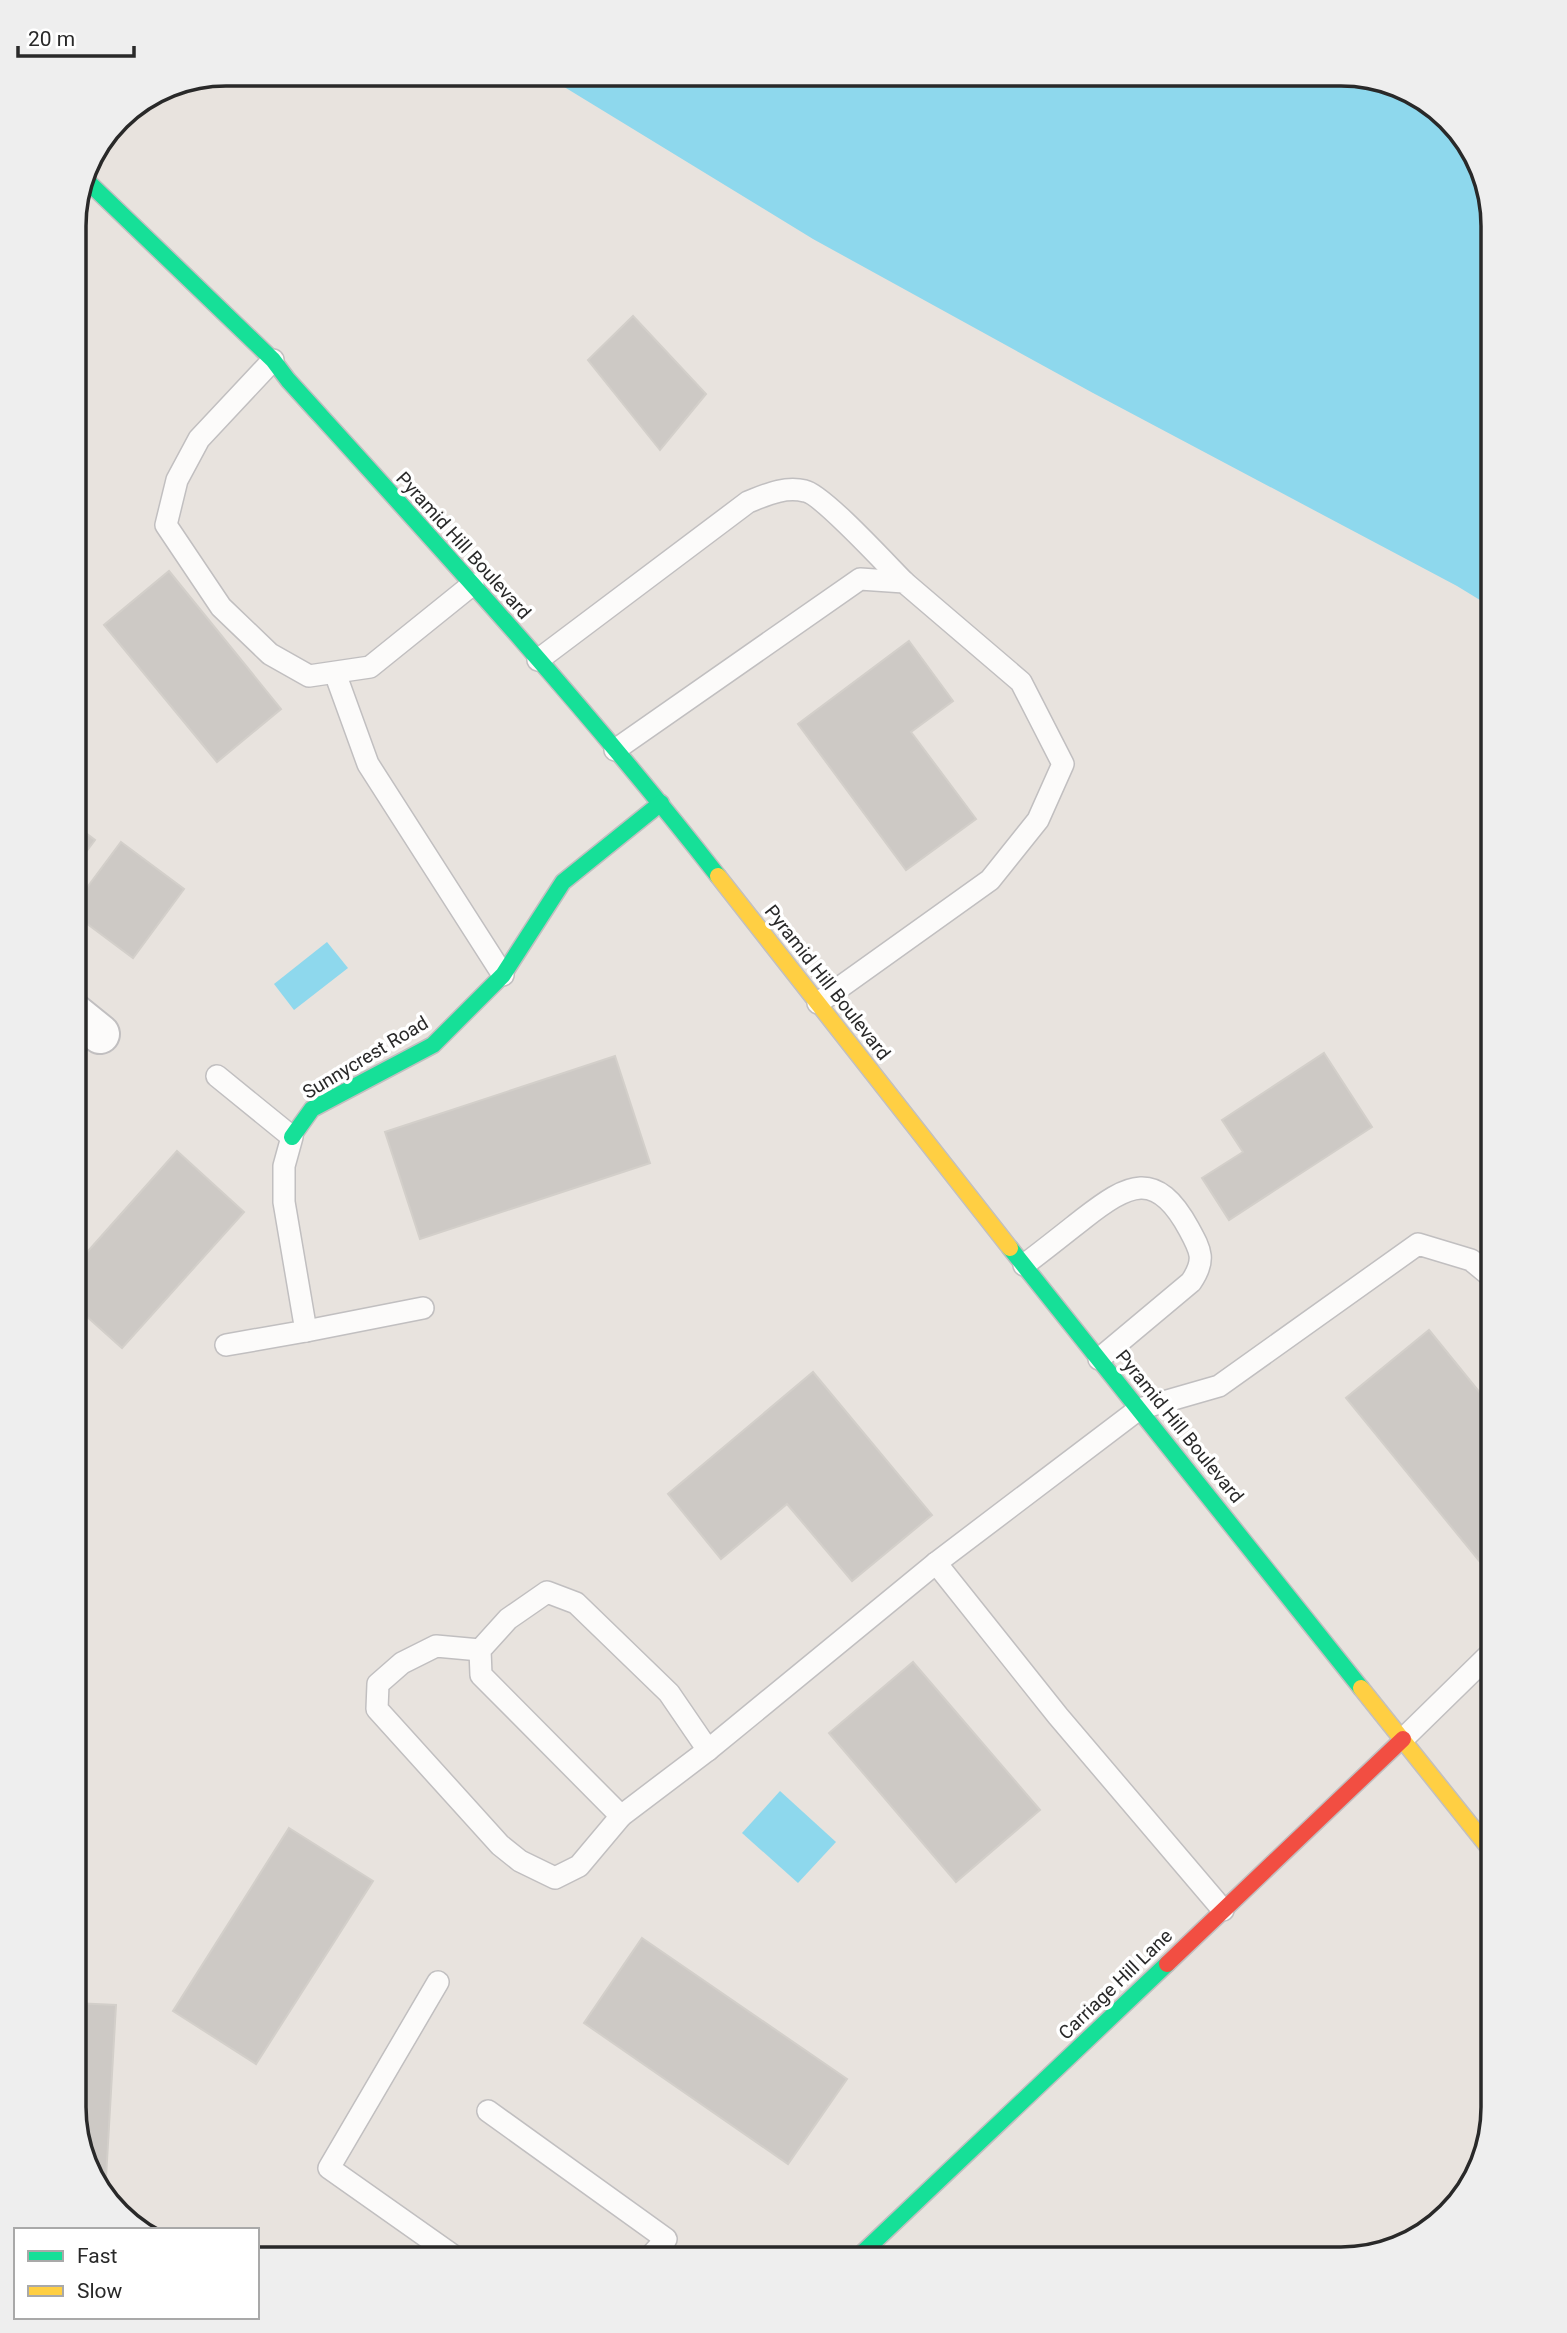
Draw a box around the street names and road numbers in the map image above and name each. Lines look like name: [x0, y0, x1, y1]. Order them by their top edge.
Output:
street label: Pyramid Hill Boulevard: [391, 467, 536, 624]
street label: Pyramid Hill Boulevard: [760, 900, 895, 1064]
street label: Sunnycrest Road: [298, 1011, 432, 1104]
street label: Pyramid Hill Boulevard: [1111, 1345, 1248, 1508]
street label: Carriage Hill Lane: [1054, 1924, 1177, 2044]

